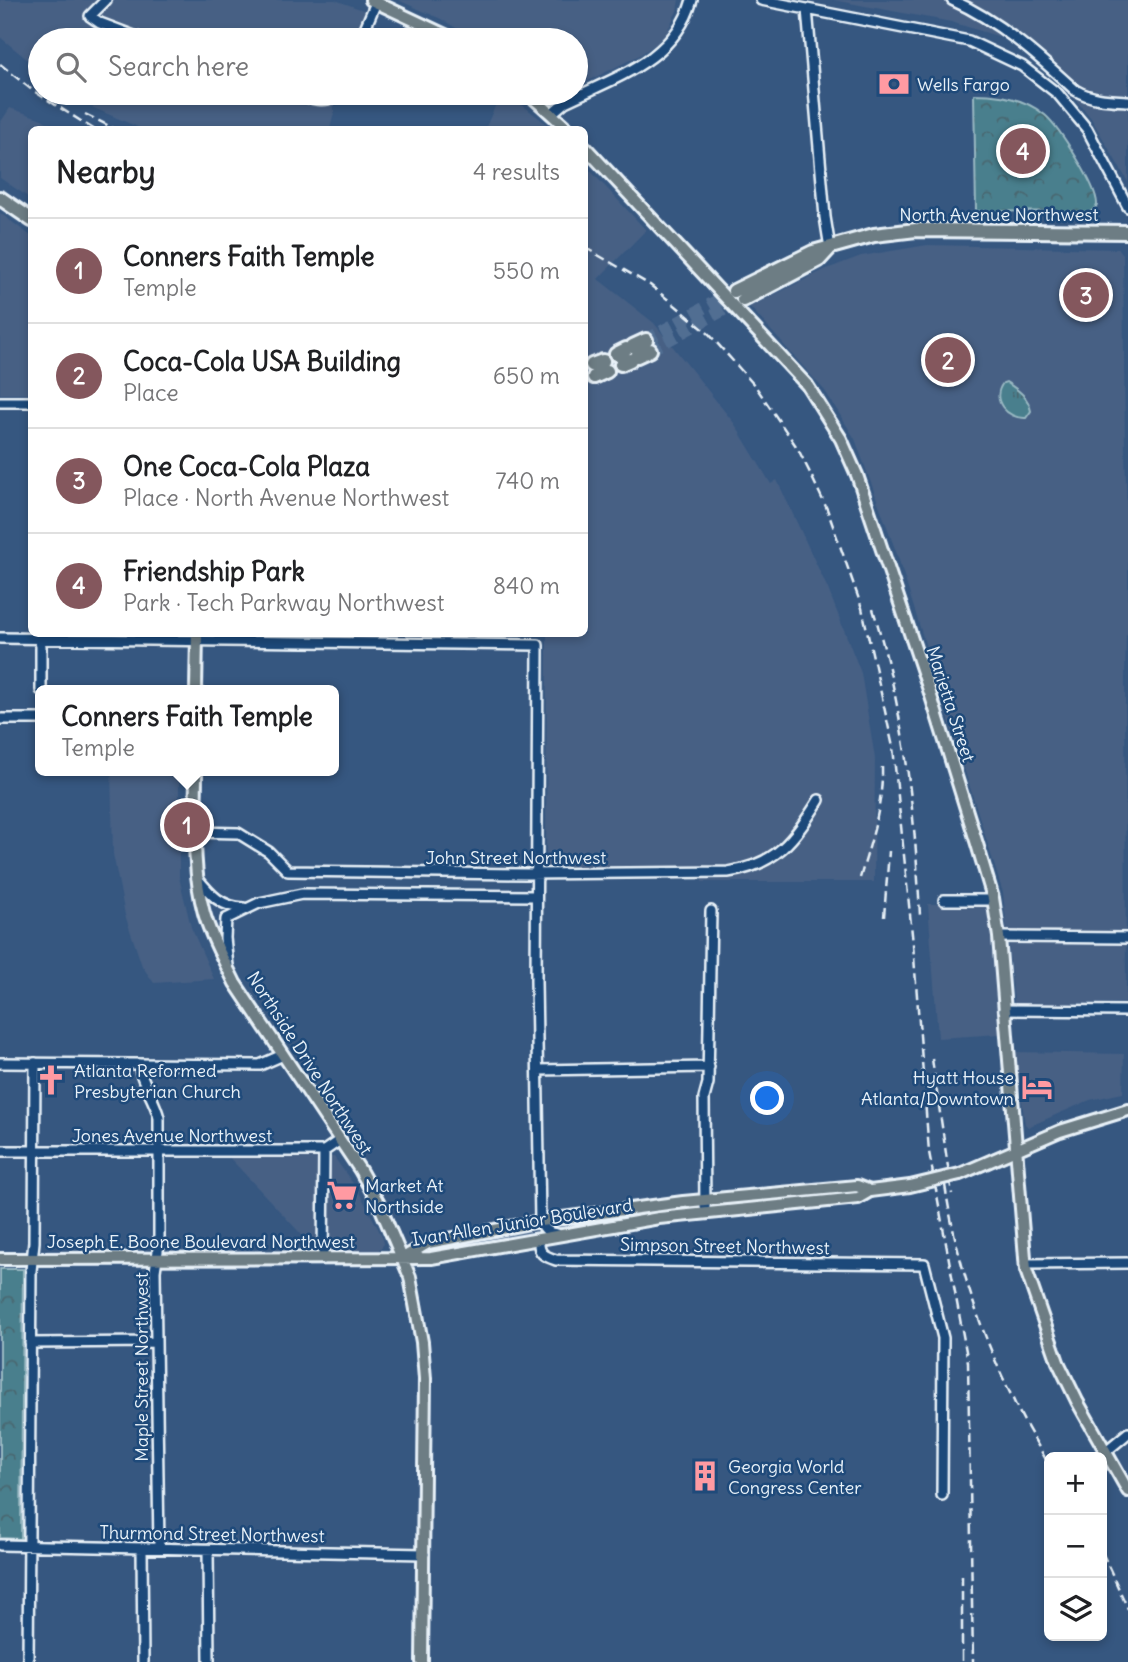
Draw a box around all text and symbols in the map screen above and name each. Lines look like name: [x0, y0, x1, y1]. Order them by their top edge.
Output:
search box: [28, 28, 588, 105]
icon: search: [52, 48, 90, 86]
text: Search here: [108, 50, 249, 83]
bank icon: Wells Fargo: [877, 67, 911, 101]
place label: Wells Fargo: [917, 73, 1010, 96]
pin: 4: [1000, 125, 1046, 177]
text: Nearby: [56, 153, 156, 191]
text: 4 results: [473, 157, 560, 186]
street label: North Avenue Northwest: [899, 203, 1099, 226]
text: Conners Faith Temple: [123, 240, 375, 273]
text: 1: [74, 256, 84, 285]
text: 550 m: [493, 256, 560, 285]
pin: 3: [1063, 269, 1109, 321]
text: Temple: [123, 273, 197, 302]
pin: 2: [925, 334, 971, 386]
text: Coca-Cola USA Building: [123, 345, 401, 378]
text: 2: [73, 361, 85, 390]
text: 650 m: [493, 361, 560, 390]
text: Place: [123, 378, 179, 407]
text: One Coca-Cola Plaza: [123, 450, 370, 483]
text: 3: [72, 466, 86, 495]
text: 740 m: [495, 466, 560, 495]
text: Place · North Avenue Northwest: [123, 483, 449, 512]
text: Friendship Park: [123, 555, 305, 588]
text: 4: [72, 571, 86, 600]
text: 840 m: [493, 571, 560, 600]
text: Park · Tech Parkway Northwest: [123, 588, 445, 617]
street label: Marietta Street: [921, 643, 981, 765]
popup: [35, 685, 339, 776]
text: Conners Faith Temple: [61, 700, 313, 733]
text: Temple: [61, 733, 135, 762]
pin: 1: [164, 799, 210, 851]
street label: John Street Northwest: [426, 846, 606, 869]
street label: Northside Drive Northwest: [242, 967, 378, 1159]
place label: Atlanta Reformed Presbyterian Church: [74, 1059, 241, 1103]
church icon: Atlanta Reformed Presbyterian Church: [34, 1063, 68, 1097]
place label: Hyatt House Atlanta/Downtown: [861, 1066, 1014, 1110]
hotel icon: Hyatt House Atlanta/Downtown: [1020, 1070, 1054, 1104]
your location: [750, 1081, 784, 1115]
street label: Jones Avenue Northwest: [72, 1124, 272, 1147]
place label: Market At Northside: [365, 1174, 444, 1218]
supermarket icon: Market At Northside: [325, 1178, 359, 1212]
street label: Ivan Allen Junior Boulevard: [410, 1193, 635, 1251]
street label: Joseph E. Boone Boulevard Northwest: [47, 1230, 355, 1253]
street label: Simpson Street Northwest: [620, 1233, 830, 1259]
street label: Maple Street Northwest: [130, 1272, 153, 1462]
map controls: [1044, 1452, 1107, 1641]
button: +: [1044, 1452, 1107, 1515]
place label: Georgia World Congress Center: [728, 1455, 862, 1499]
building icon: Georgia World Congress Center: [688, 1459, 722, 1493]
button: −: [1044, 1515, 1107, 1578]
street label: Thurmond Street Northwest: [99, 1521, 325, 1547]
button: layers: [1044, 1578, 1107, 1641]

